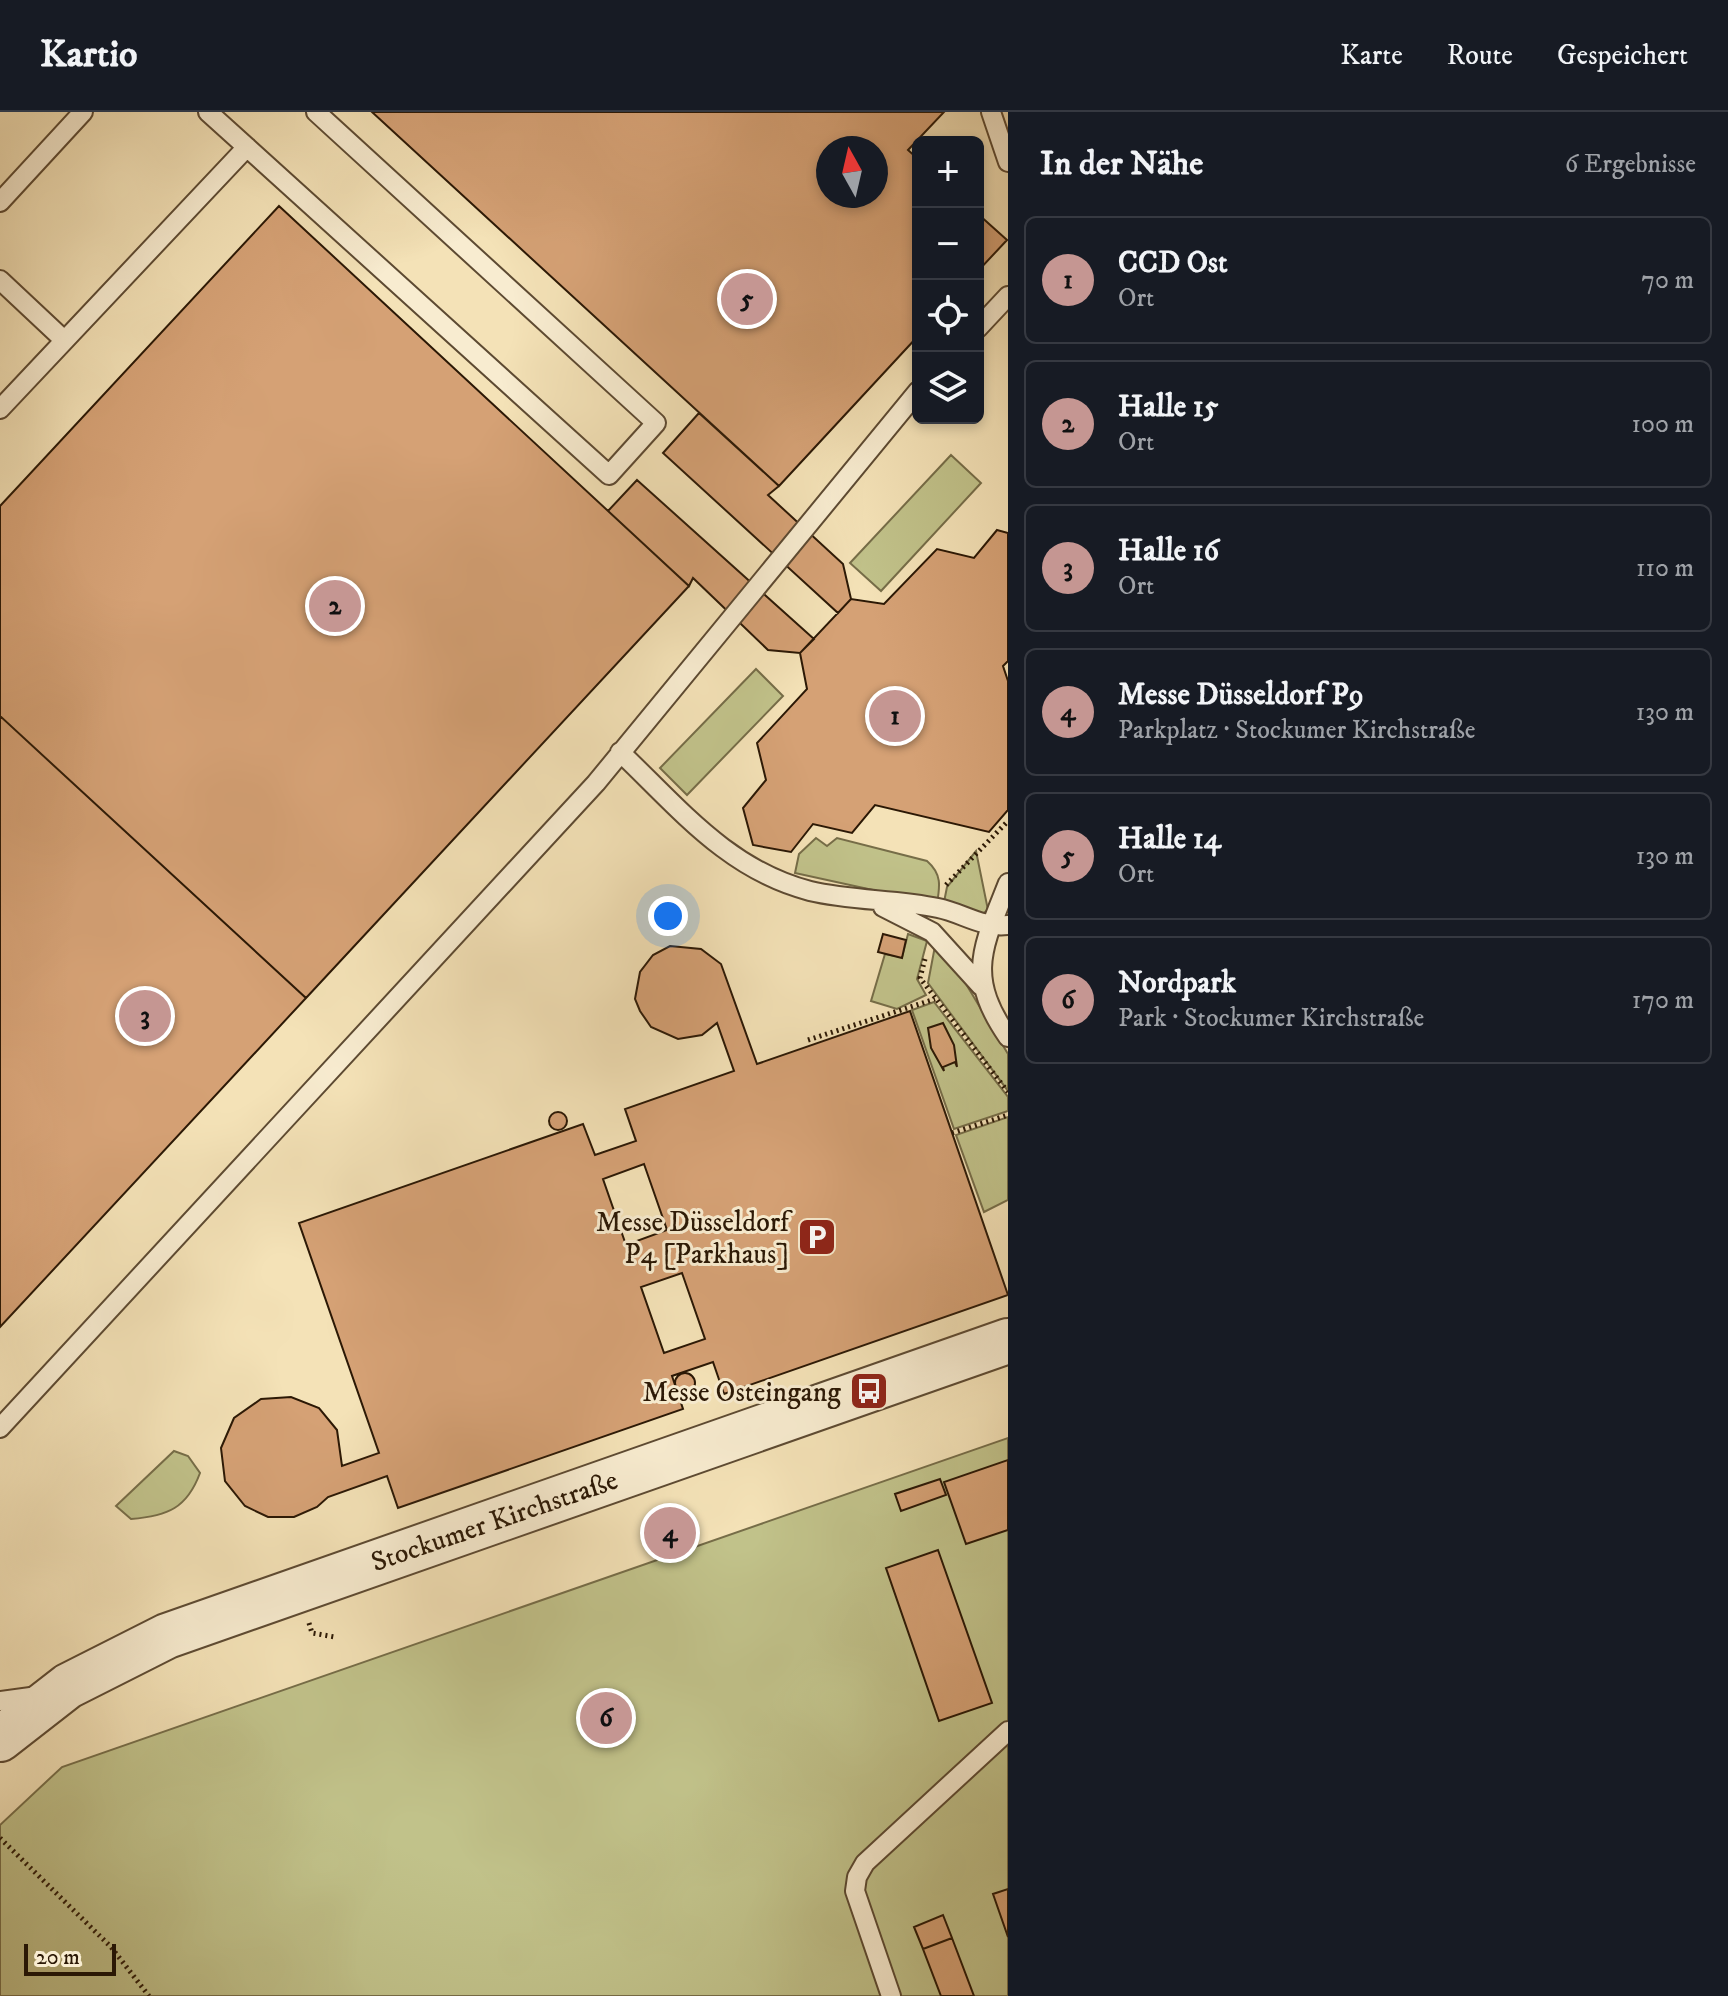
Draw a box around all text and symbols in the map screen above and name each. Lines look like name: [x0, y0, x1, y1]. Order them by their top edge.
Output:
text: Kartio: [40, 31, 137, 79]
text: Karte: [1340, 38, 1403, 73]
text: Route: [1447, 38, 1513, 73]
text: Gespeichert: [1557, 38, 1688, 73]
north arrow: [816, 136, 888, 208]
map controls: [912, 136, 984, 424]
button: +: [912, 136, 984, 208]
text: In der Nähe: [1040, 143, 1203, 185]
text: 6 Ergebnisse: [1565, 148, 1696, 181]
button: −: [912, 208, 984, 280]
text: CCD Ost: [1118, 245, 1228, 282]
text: 1: [1063, 264, 1073, 297]
text: 70 m: [1641, 264, 1694, 297]
pin: 5: [721, 269, 773, 329]
button: locate: [912, 280, 984, 352]
text: Ort: [1118, 282, 1154, 315]
button: layers: [912, 352, 984, 424]
text: Halle 15: [1118, 389, 1218, 426]
text: 2: [1062, 408, 1074, 441]
text: 100 m: [1631, 408, 1694, 441]
text: Ort: [1118, 426, 1154, 459]
text: Halle 16: [1118, 533, 1219, 570]
text: 3: [1063, 552, 1073, 585]
text: 110 m: [1636, 552, 1694, 585]
text: Ort: [1118, 570, 1154, 603]
pin: 2: [309, 576, 361, 636]
text: Messe Düsseldorf P9: [1118, 677, 1364, 714]
pin: 1: [869, 686, 921, 746]
text: 4: [1061, 696, 1075, 729]
text: 130 m: [1636, 696, 1694, 729]
text: Parkplatz · Stockumer Kirchstraße: [1118, 714, 1475, 747]
text: Halle 14: [1118, 821, 1221, 858]
text: 5: [1062, 840, 1074, 873]
text: 130 m: [1636, 840, 1694, 873]
text: Ort: [1118, 858, 1154, 891]
your location: [648, 896, 688, 936]
text: Nordpark: [1118, 965, 1236, 1002]
text: 6: [1061, 984, 1075, 1017]
text: 170 m: [1632, 984, 1694, 1017]
pin: 3: [119, 986, 171, 1046]
text: Park · Stockumer Kirchstraße: [1118, 1002, 1424, 1035]
place label: Messe Düsseldorf P4 [Parkhaus]: [596, 1205, 793, 1272]
parking icon: Messe Düsseldorf P4 [Parkhaus]: [796, 1216, 838, 1258]
bus stop icon: Messe Osteingang: [848, 1370, 890, 1412]
place label: Messe Osteingang: [643, 1375, 841, 1410]
street label: Stockumer Kirchstraße: [367, 1463, 622, 1580]
pin: 4: [644, 1503, 696, 1563]
pin: 6: [580, 1688, 632, 1748]
scale bar: [24, 1940, 116, 1976]
text: 20 m: [36, 1944, 80, 1971]

